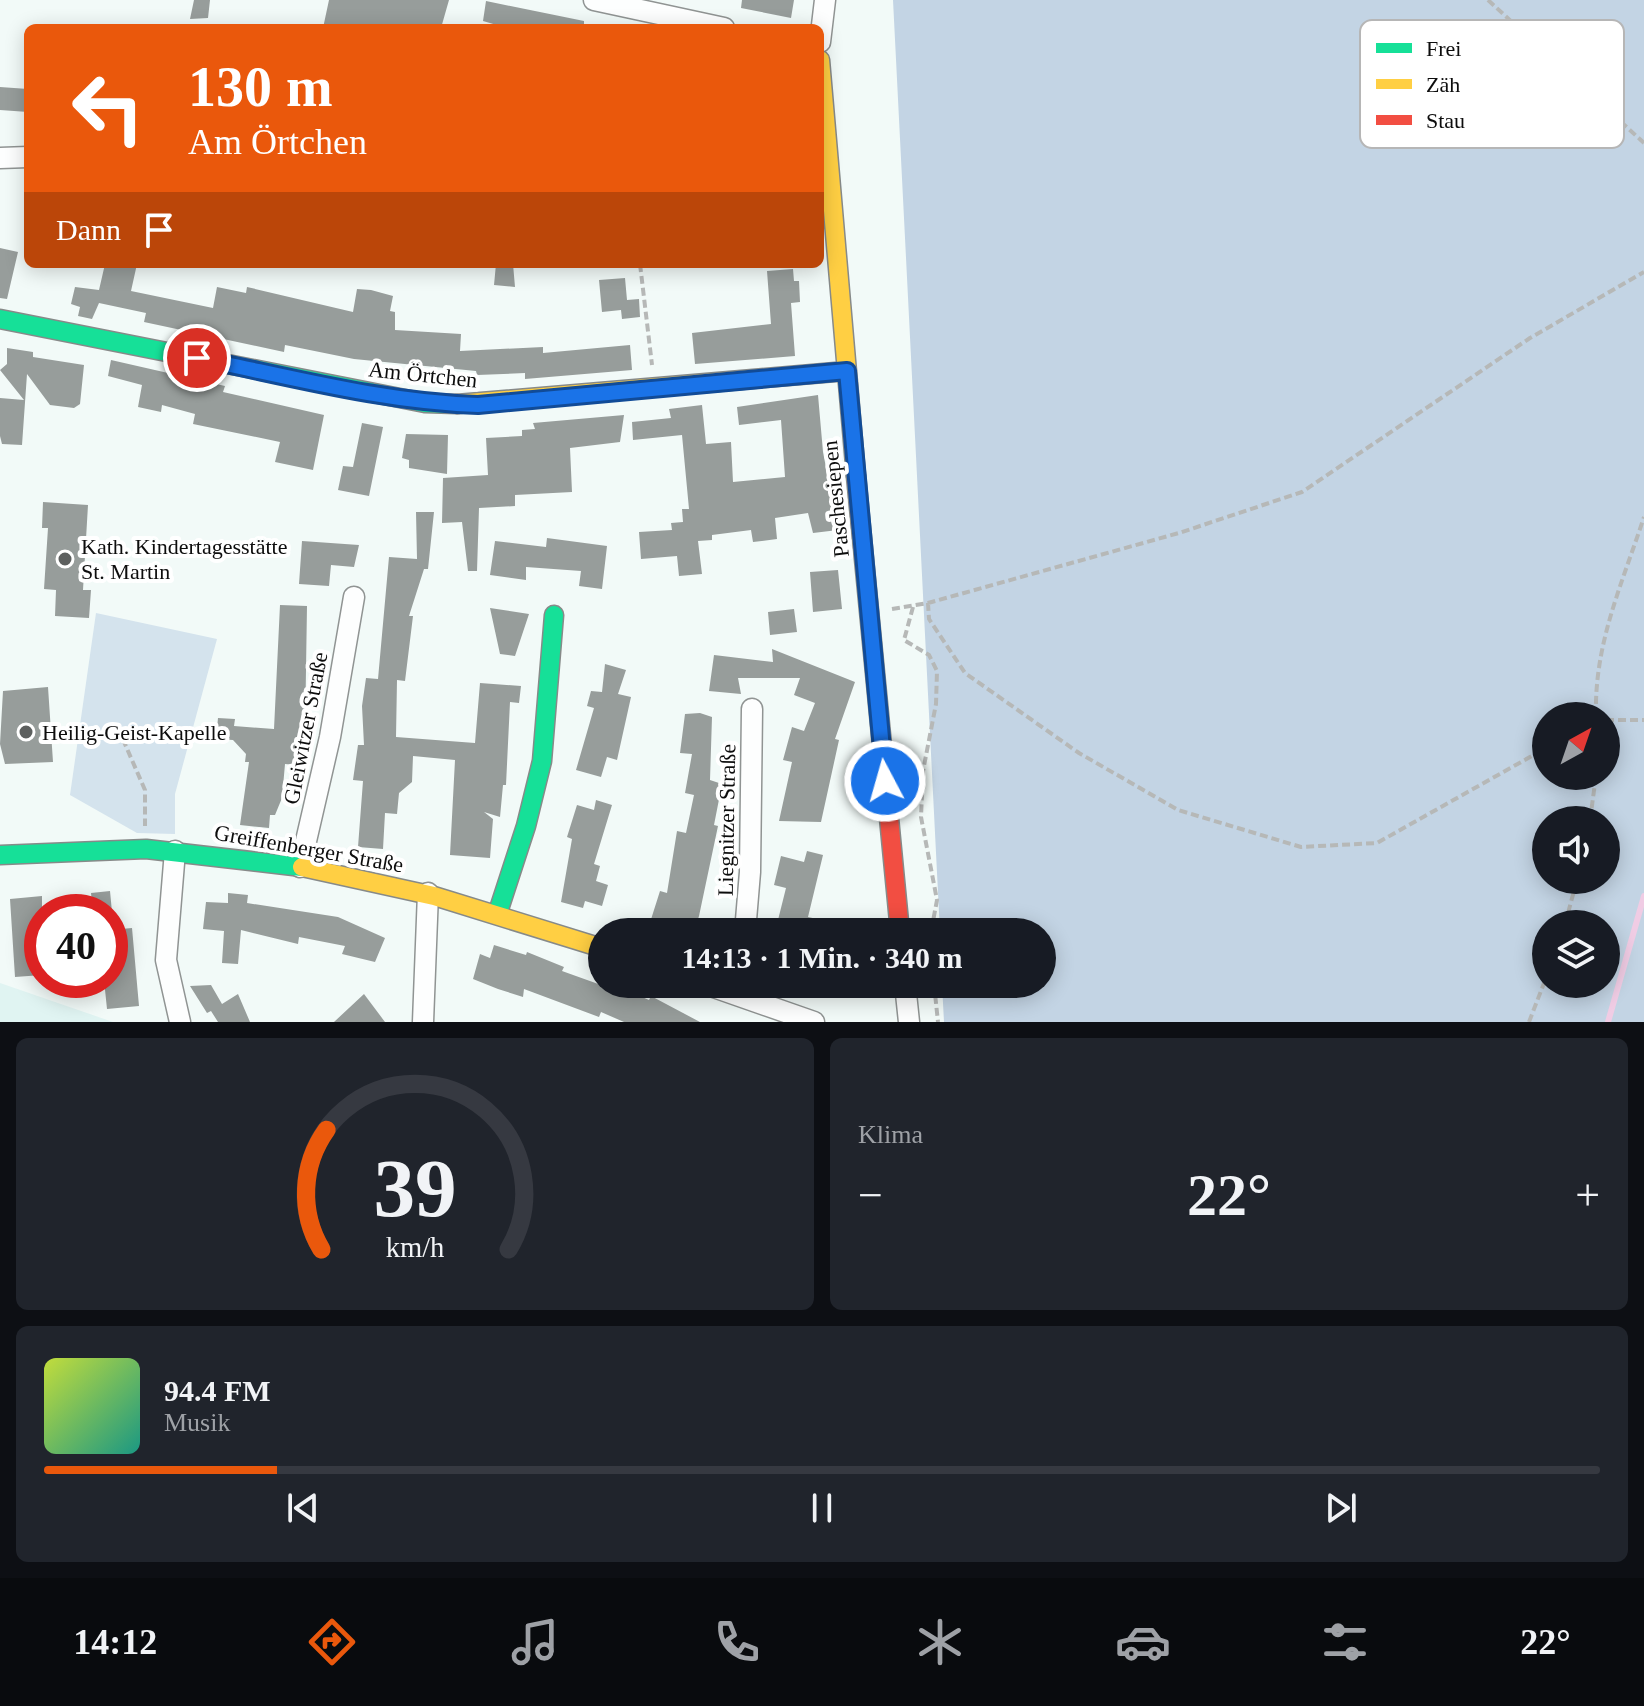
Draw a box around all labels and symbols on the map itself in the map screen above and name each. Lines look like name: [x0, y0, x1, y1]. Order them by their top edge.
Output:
legend: [1360, 20, 1624, 148]
text: Frei: [1426, 36, 1461, 61]
text: Zäh: [1426, 72, 1460, 97]
text: Stau: [1426, 108, 1465, 133]
pin: [163, 324, 231, 392]
street label: Am Örtchen: [367, 356, 479, 393]
street label: Paschesiepen: [817, 439, 854, 559]
place label: Kath. Kindertagesstätte St. Martin: [81, 534, 288, 584]
marker: Kath. Kindertagesstätte St. Martin: [56, 550, 74, 568]
street label: Gleiwitzer Straße: [278, 650, 333, 806]
north arrow: [1532, 702, 1620, 790]
place label: Heilig-Geist-Kapelle: [42, 720, 227, 745]
marker: Heilig-Geist-Kapelle: [17, 723, 35, 741]
position arrow: [843, 739, 927, 823]
street label: Liegnitzer Straße: [713, 744, 740, 896]
street label: Greiffenberger Straße: [212, 820, 405, 877]
speed limit sign: 40: [24, 894, 128, 998]

